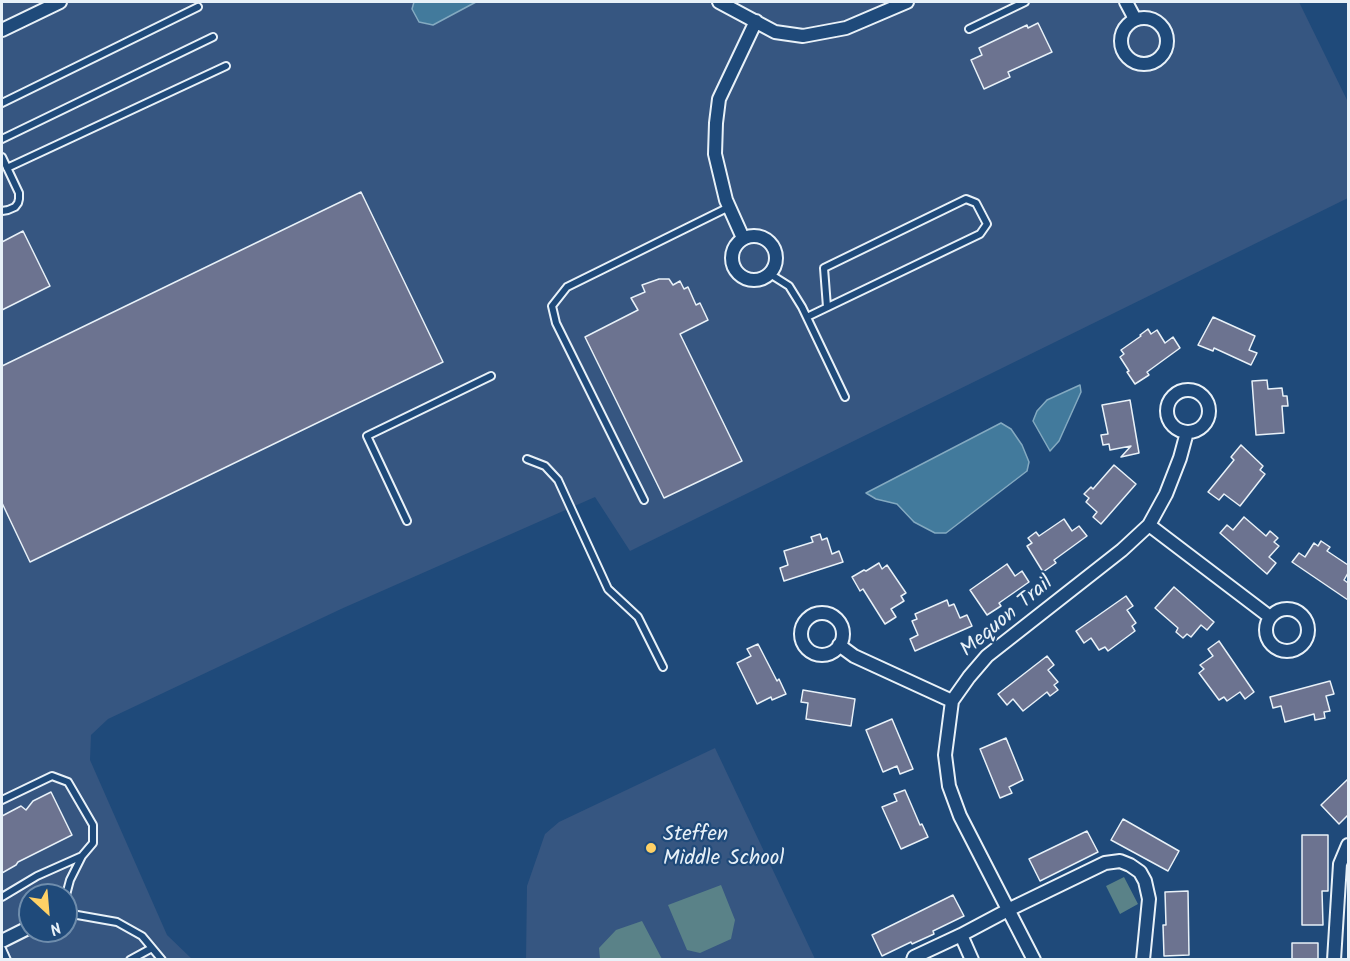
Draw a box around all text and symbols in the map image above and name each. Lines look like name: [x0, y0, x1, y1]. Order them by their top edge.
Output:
street label: Mequon Trail: [956, 572, 1060, 664]
place label: Steffen Middle School: [663, 823, 784, 873]
marker: Steffen Middle School: [644, 841, 658, 855]
north arrow: [18, 883, 78, 943]
text: N: [45, 914, 65, 941]

